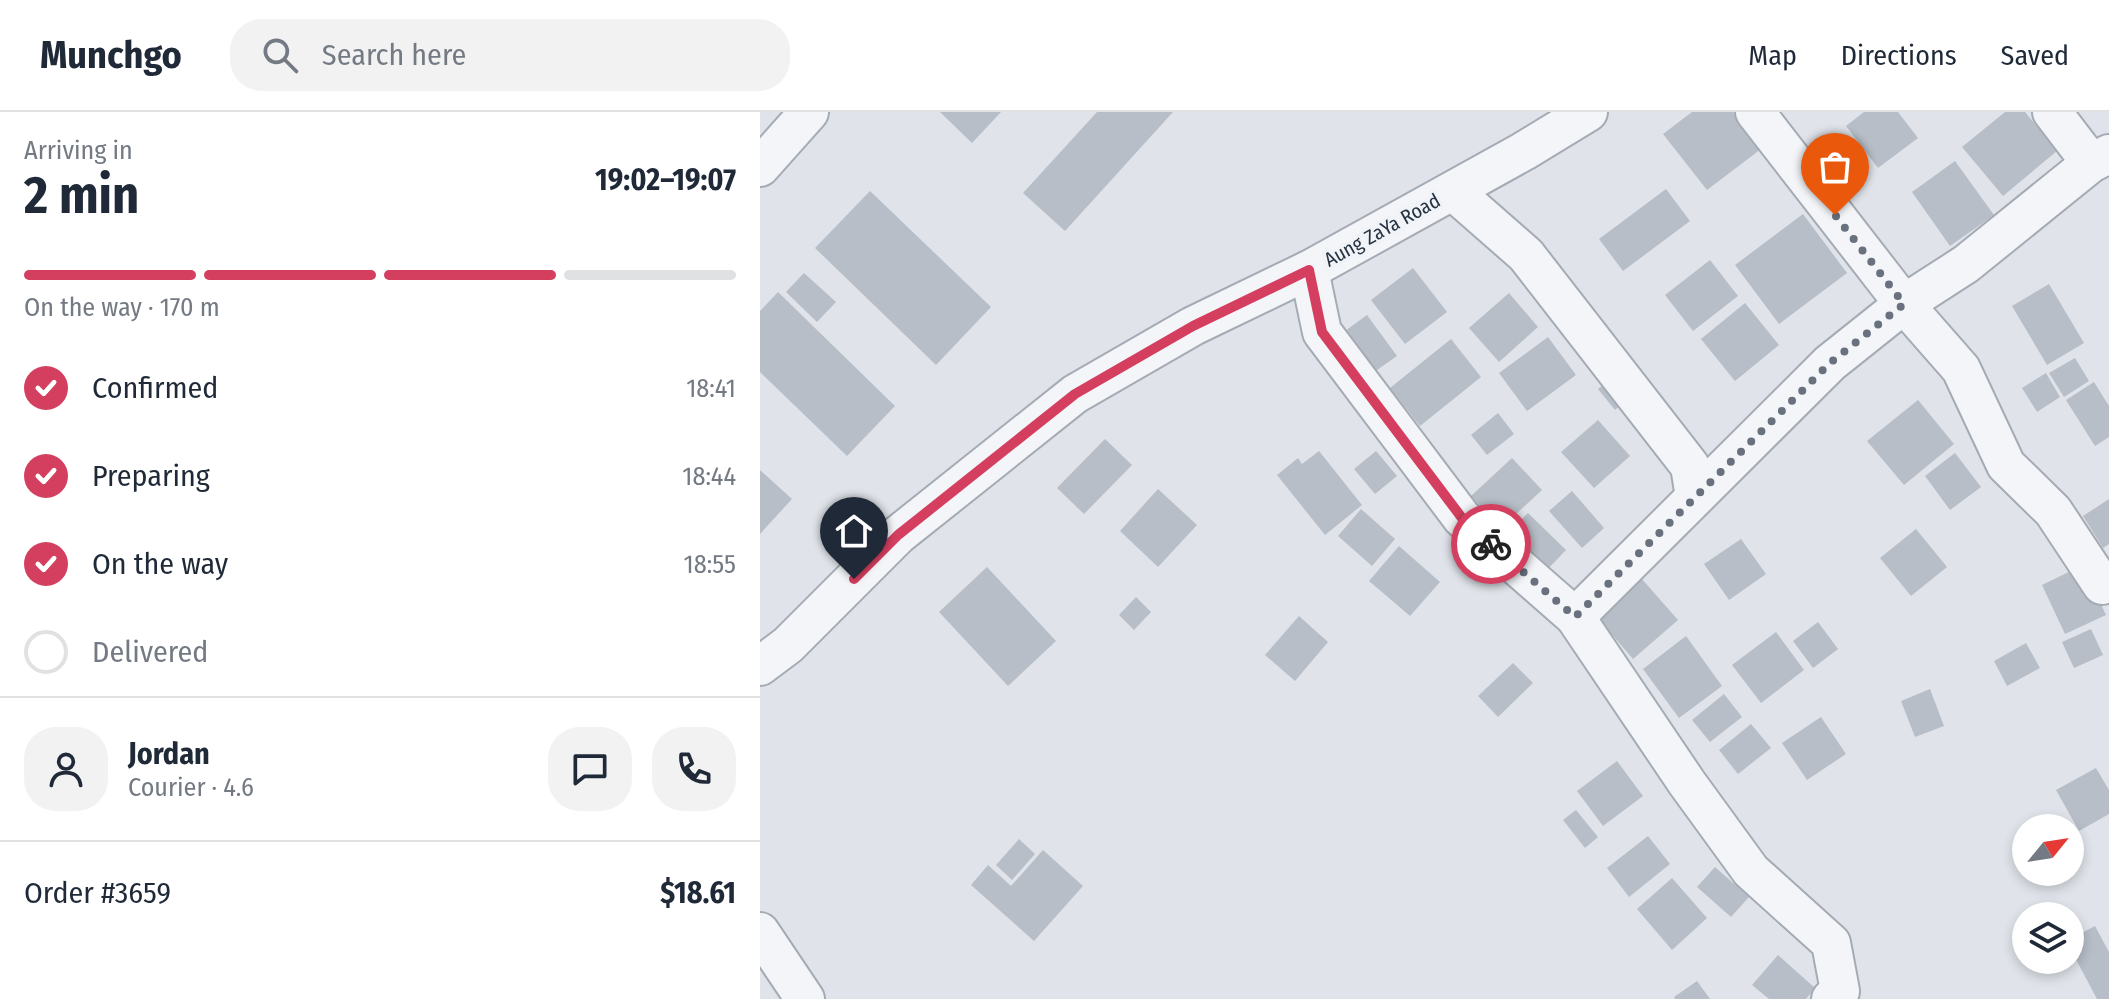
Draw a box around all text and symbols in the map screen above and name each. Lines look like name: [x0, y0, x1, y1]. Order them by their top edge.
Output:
search box: [230, 19, 790, 91]
text: Munchgo: [40, 32, 182, 78]
icon: search: [258, 33, 302, 77]
text: Search here: [322, 37, 466, 73]
text: Map: [1748, 39, 1797, 72]
text: Directions: [1841, 39, 1957, 72]
text: Saved: [2001, 39, 2069, 72]
pin: [1801, 133, 1869, 215]
text: Arriving in: [24, 135, 133, 166]
icon: bag: [1813, 145, 1857, 189]
text: 19:02–19:07: [595, 162, 736, 198]
text: 2 min: [24, 164, 139, 227]
street label: Aung ZaYa Road: [1320, 188, 1444, 272]
text: On the way · 170 m: [24, 292, 220, 323]
icon: check: [24, 366, 68, 410]
text: Confirmed: [92, 370, 218, 406]
text: 18:41: [686, 373, 736, 404]
icon: check: [24, 454, 68, 498]
text: Preparing: [92, 458, 210, 494]
text: 18:44: [682, 461, 736, 492]
pin: [820, 497, 888, 579]
courier: [1451, 504, 1531, 584]
icon: home: [832, 509, 876, 553]
icon: bike: [1469, 522, 1513, 566]
icon: check: [24, 542, 68, 586]
text: On the way: [92, 546, 228, 582]
text: 18:55: [684, 549, 736, 580]
text: Delivered: [92, 634, 208, 670]
button: person: [24, 727, 108, 811]
button: chat: [548, 727, 632, 811]
button: phone: [652, 727, 736, 811]
text: Jordan: [128, 736, 210, 772]
text: Courier · 4.6: [128, 772, 254, 803]
north arrow: [2012, 814, 2084, 886]
map controls: [2012, 814, 2084, 974]
text: Order #3659: [24, 875, 171, 911]
text: $18.61: [660, 875, 736, 911]
button: layers: [2012, 902, 2084, 974]

